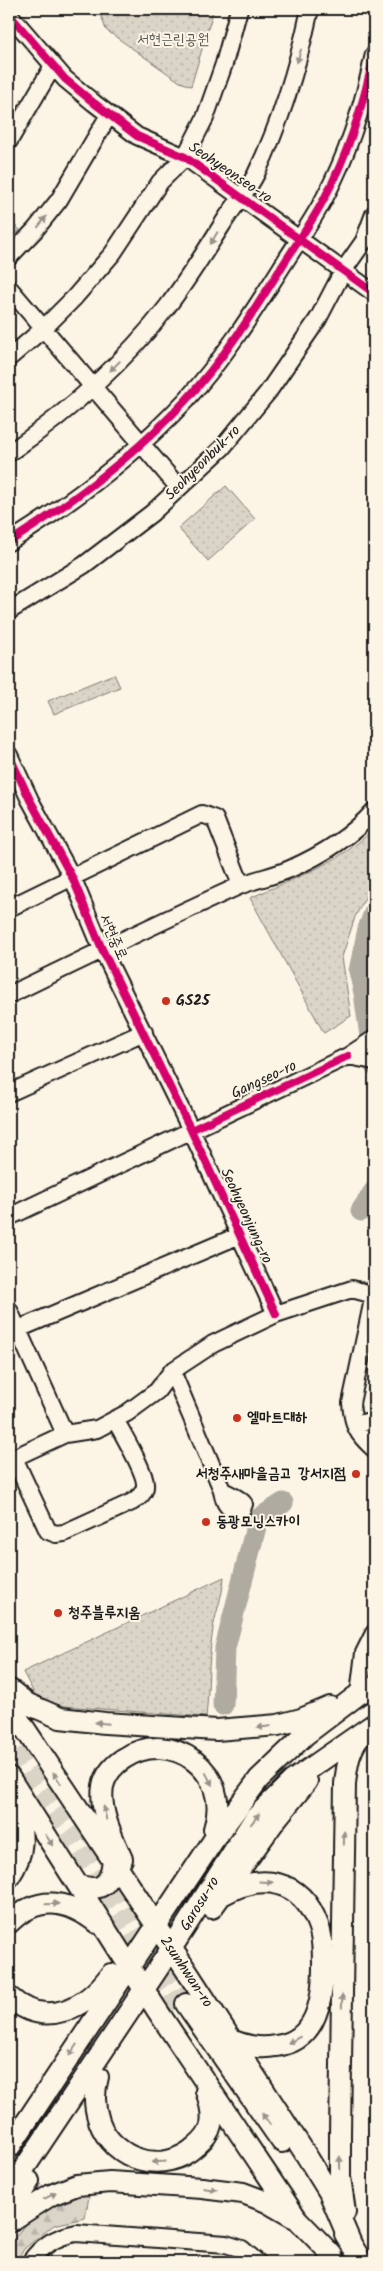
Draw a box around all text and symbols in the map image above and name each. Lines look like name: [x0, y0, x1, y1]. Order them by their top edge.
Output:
park label: 서현근린공원: [137, 28, 209, 52]
one-way arrow: [294, 49, 302, 64]
street label: Seohyeonseo-ro: [183, 136, 277, 210]
one-way arrow: [36, 215, 47, 228]
one-way arrow: [209, 231, 218, 244]
one-way arrow: [109, 359, 121, 371]
street label: Seohyeonbuk-ro: [160, 419, 247, 506]
street label: 서현중로: [92, 910, 134, 964]
place label: GS25: [176, 989, 211, 1013]
marker: GS25: [160, 995, 172, 1007]
street label: Gangseo-ro: [227, 1054, 301, 1106]
street label: Seohyeonjung-ro: [213, 1164, 279, 1268]
place label: 엘마트대하: [247, 1406, 307, 1430]
marker: 엘마트대하: [231, 1412, 243, 1424]
place label: 서청주새마을금고 강서지점: [195, 1462, 346, 1486]
marker: 서청주새마을금고 강서지점: [350, 1468, 362, 1480]
place label: 동광모닝스카이: [216, 1510, 301, 1534]
marker: 동광모닝스카이: [200, 1516, 212, 1528]
place label: 청주블루지움: [68, 1601, 140, 1625]
marker: 청주블루지움: [52, 1607, 64, 1619]
one-way arrow: [94, 1718, 110, 1726]
one-way arrow: [256, 1723, 272, 1731]
one-way arrow: [52, 1772, 62, 1785]
one-way arrow: [205, 1772, 213, 1786]
one-way arrow: [100, 1804, 108, 1820]
one-way arrow: [249, 1813, 260, 1826]
one-way arrow: [341, 1830, 349, 1846]
one-way arrow: [44, 1833, 53, 1846]
street label: Garosu-ro: [174, 1872, 226, 1936]
one-way arrow: [258, 1879, 274, 1887]
one-way arrow: [45, 1900, 61, 1908]
street label: 2sunhwan-ro: [153, 1931, 219, 2013]
one-way arrow: [338, 1992, 346, 2008]
one-way arrow: [287, 2036, 302, 2044]
one-way arrow: [68, 2043, 78, 2056]
one-way arrow: [261, 2112, 271, 2126]
one-way arrow: [336, 2155, 344, 2171]
one-way arrow: [151, 2158, 167, 2166]
one-way arrow: [202, 2185, 218, 2193]
one-way arrow: [43, 2192, 57, 2200]

